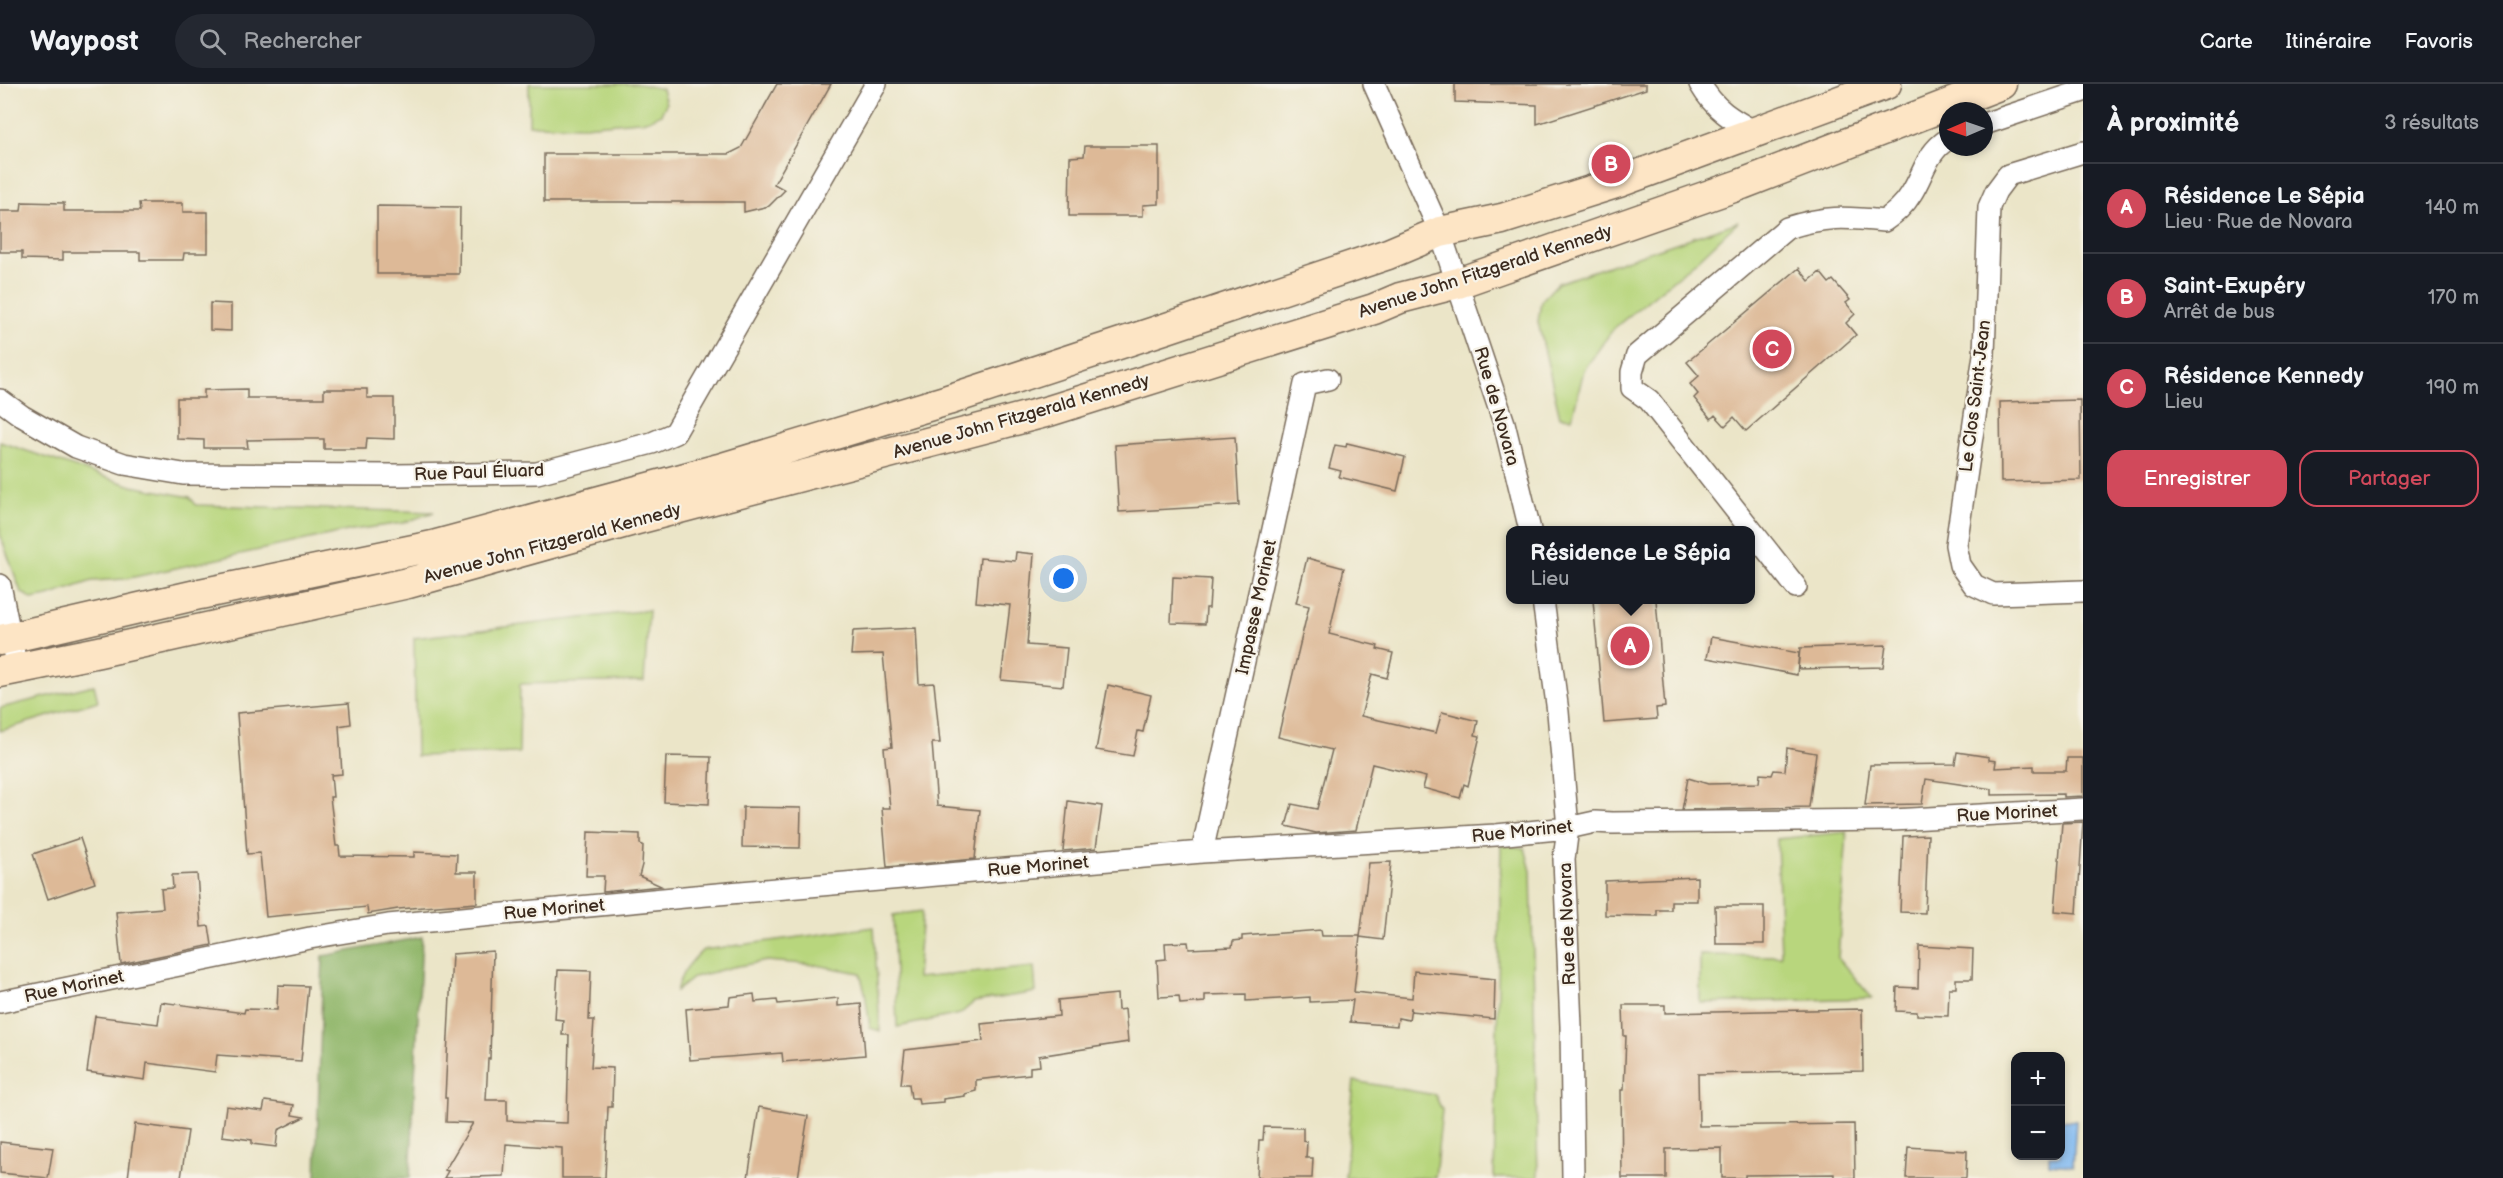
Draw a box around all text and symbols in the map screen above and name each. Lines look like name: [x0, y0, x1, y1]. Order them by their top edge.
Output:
search box: [175, 14, 595, 68]
text: Waypost: [30, 25, 139, 58]
icon: search: [196, 25, 229, 58]
text: Rechercher: [244, 28, 361, 55]
text: Carte: [2200, 29, 2253, 54]
text: Itinéraire: [2286, 29, 2372, 54]
text: Favoris: [2405, 29, 2473, 54]
north arrow: [1939, 102, 1993, 156]
text: À proximité: [2107, 108, 2239, 139]
text: 3 résultats: [2384, 111, 2479, 135]
pin: B: [1592, 142, 1630, 187]
text: Résidence Le Sépia: [2164, 183, 2365, 210]
text: A: [2120, 196, 2133, 220]
text: 140 m: [2425, 196, 2479, 220]
text: Lieu · Rue de Novara: [2164, 210, 2353, 234]
street label: Avenue John Fitzgerald Kennedy: [1356, 220, 1615, 322]
text: Saint-Exupéry: [2164, 273, 2305, 300]
text: B: [2119, 286, 2134, 310]
text: 170 m: [2428, 286, 2479, 310]
text: Arrêt de bus: [2164, 300, 2275, 324]
street label: Le Clos Saint-Jean: [1956, 319, 1995, 473]
pin: C: [1752, 326, 1792, 372]
street label: Rue de Novara: [1469, 344, 1524, 468]
text: Résidence Kennedy: [2164, 363, 2364, 390]
street label: Avenue John Fitzgerald Kennedy: [891, 370, 1152, 463]
text: C: [2119, 376, 2134, 400]
text: 190 m: [2426, 376, 2479, 400]
text: Lieu: [2164, 390, 2203, 414]
button: Enregistrer: [2107, 450, 2287, 507]
button: Partager: [2299, 450, 2479, 507]
street label: Rue Paul Éluard: [414, 458, 544, 485]
street label: Avenue John Fitzgerald Kennedy: [421, 499, 684, 588]
popup: [1506, 526, 1755, 604]
street label: Impasse Morinet: [1232, 537, 1281, 676]
text: Résidence Le Sépia: [1530, 540, 1731, 567]
your location: [1049, 564, 1078, 593]
text: Lieu: [1530, 567, 1569, 591]
pin: A: [1610, 624, 1650, 668]
street label: Rue Morinet: [1956, 800, 2059, 827]
street label: Rue Morinet: [1471, 816, 1574, 847]
street label: Rue Morinet: [987, 852, 1090, 881]
street label: Rue de Novara: [1555, 862, 1580, 986]
street label: Rue Morinet: [503, 895, 606, 924]
street label: Rue Morinet: [22, 966, 126, 1007]
map controls: [2011, 1052, 2065, 1160]
button: +: [2011, 1052, 2065, 1106]
button: −: [2011, 1106, 2065, 1160]

